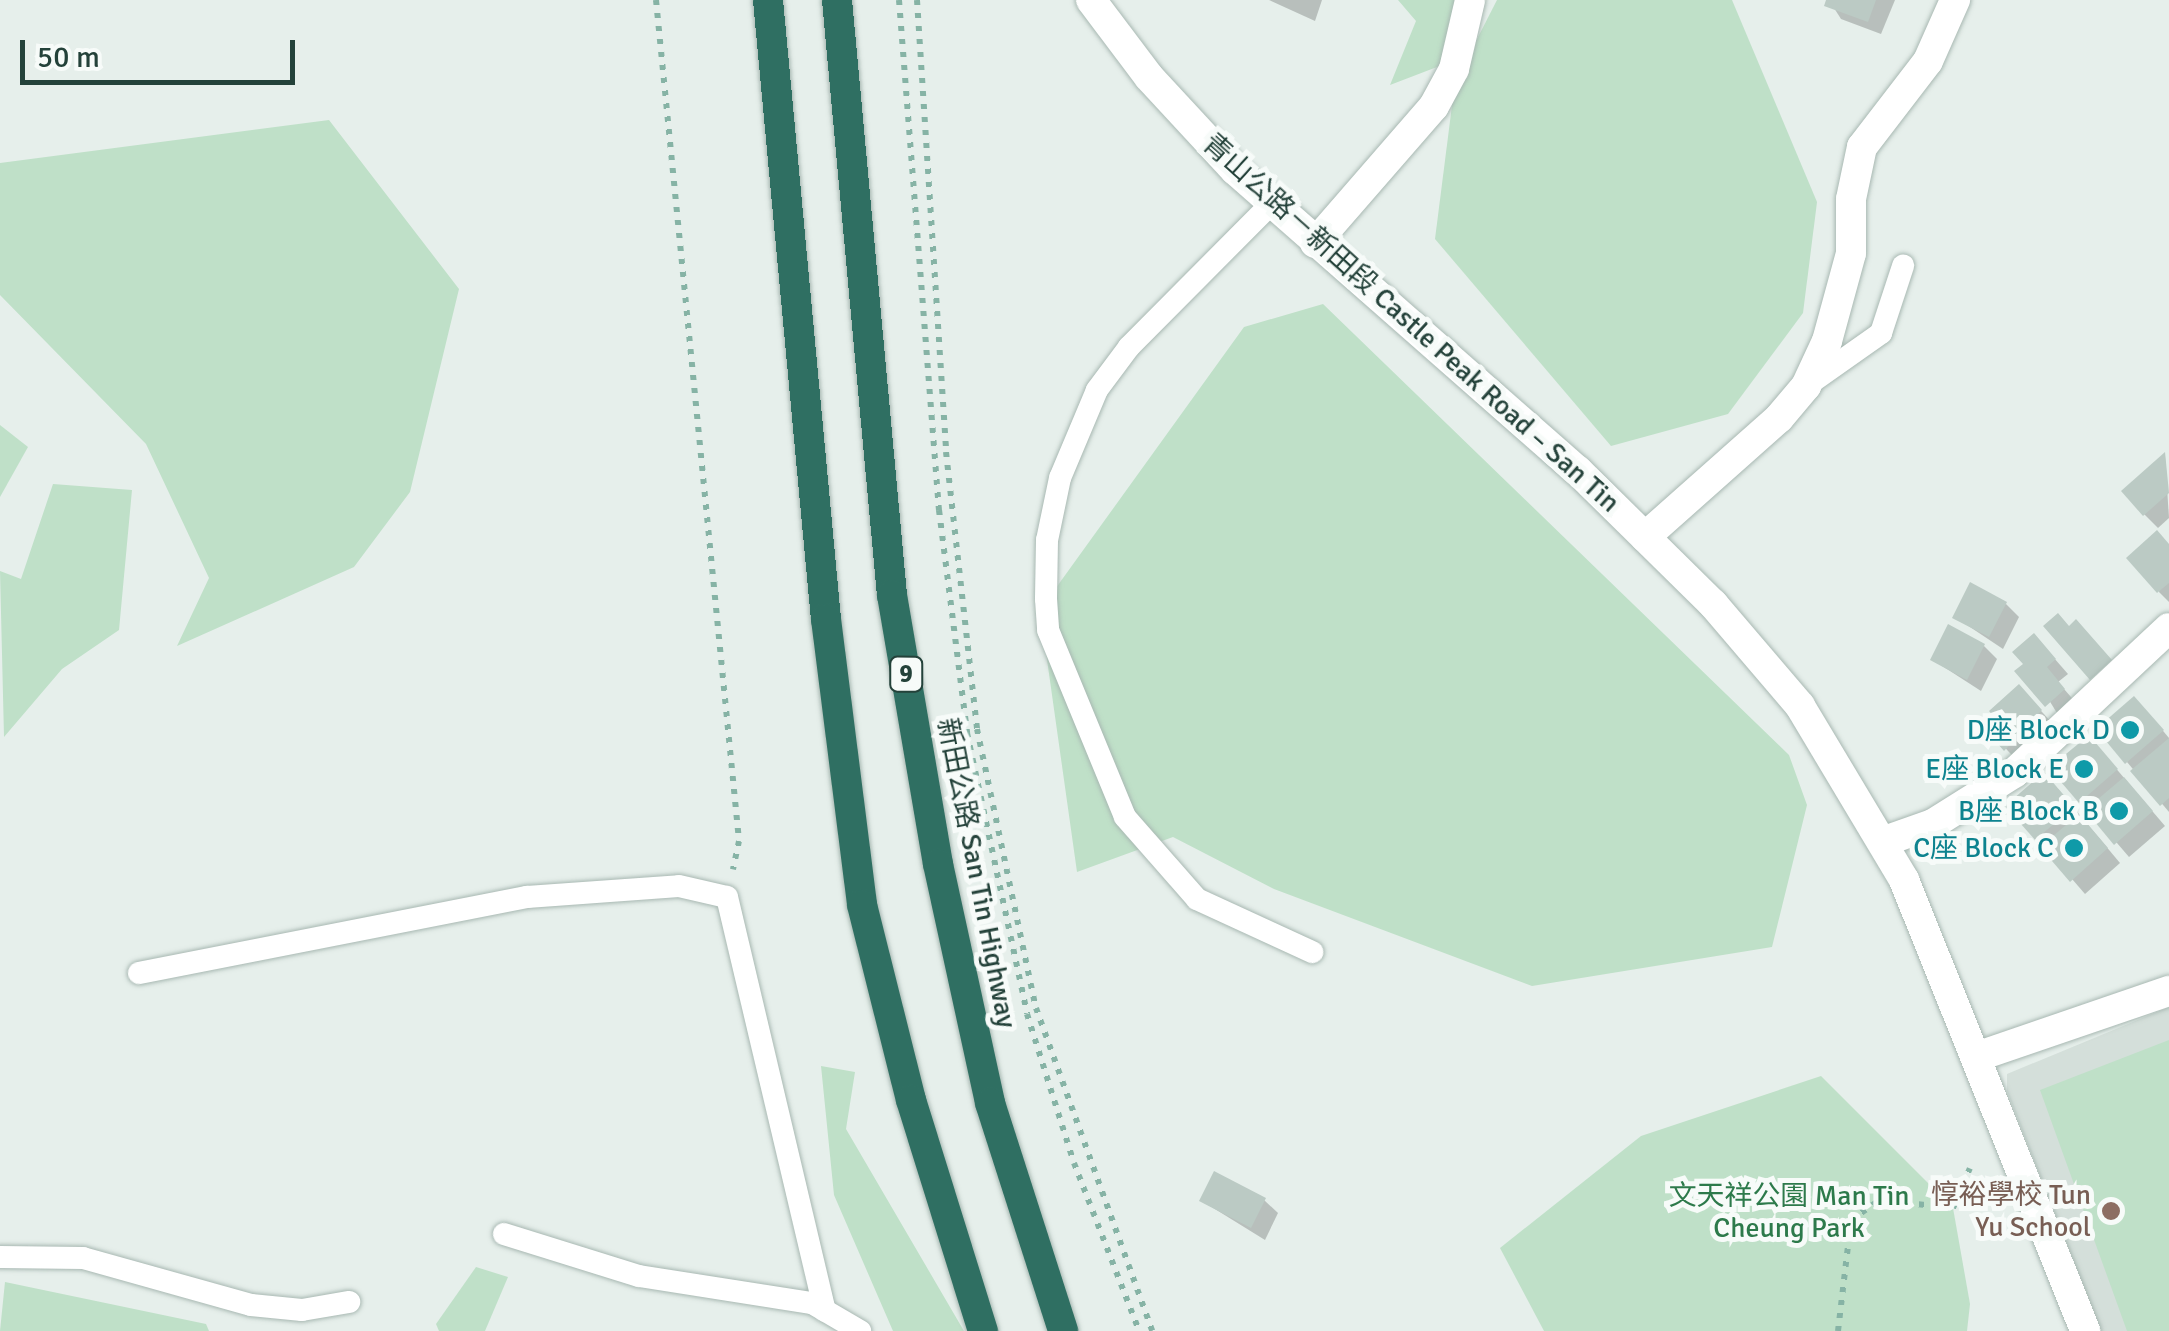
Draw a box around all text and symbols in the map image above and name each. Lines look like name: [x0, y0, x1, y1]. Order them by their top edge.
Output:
scale bar: [25, 20, 300, 82]
text: 50 m: [37, 39, 100, 76]
street label: 青山公路－新田段 Castle Peak Road – San Tin: [1196, 127, 1626, 519]
road number: 9: [888, 654, 924, 694]
place label: D座 Block D: [1967, 713, 2110, 747]
street label: 新田公路 San Tin Highway: [930, 715, 1024, 1031]
marker: D座 Block D: [2119, 719, 2141, 741]
place label: E座 Block E: [1925, 752, 2064, 786]
marker: E座 Block E: [2073, 758, 2095, 780]
place label: B座 Block B: [1958, 794, 2099, 828]
marker: B座 Block B: [2108, 800, 2130, 822]
place label: C座 Block C: [1913, 831, 2054, 865]
marker: C座 Block C: [2063, 837, 2085, 859]
place label: 惇裕學校 Tun Yu School: [1931, 1178, 2091, 1244]
park label: 文天祥公園 Man Tin Cheung Park: [1668, 1179, 1910, 1245]
marker: 惇裕學校 Tun Yu School: [2100, 1200, 2122, 1222]

